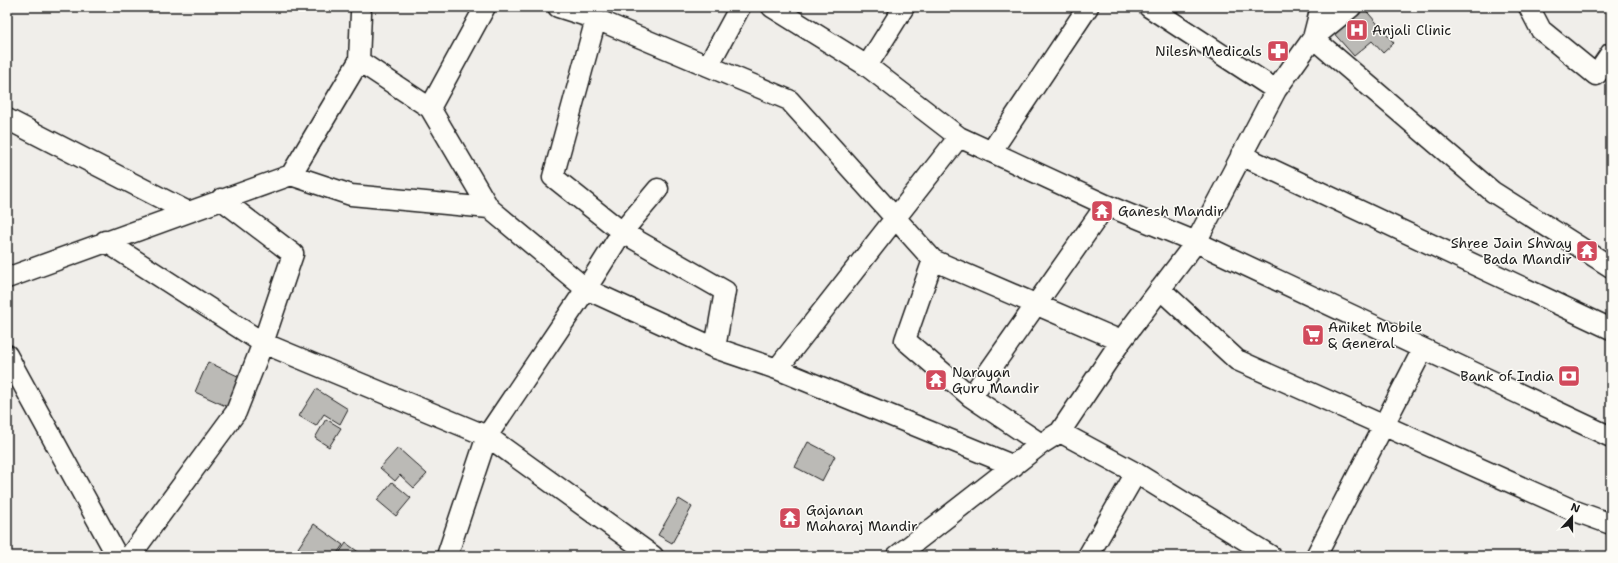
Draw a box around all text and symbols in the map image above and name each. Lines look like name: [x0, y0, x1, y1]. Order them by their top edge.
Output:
hospital icon: Anjali Clinic: [1344, 17, 1370, 43]
place label: Anjali Clinic: [1372, 21, 1451, 39]
pharmacy icon: Nilesh Medicals: [1265, 38, 1291, 64]
place label: Nilesh Medicals: [1155, 42, 1262, 60]
temple icon: Ganesh Mandir: [1089, 198, 1115, 224]
place label: Ganesh Mandir: [1118, 202, 1224, 220]
place label: Shree Jain Shway Bada Mandir: [1451, 234, 1572, 268]
temple icon: Shree Jain Shway Bada Mandir: [1574, 238, 1600, 264]
place label: Aniket Mobile & General: [1328, 318, 1422, 352]
supermarket icon: Aniket Mobile & General: [1300, 322, 1326, 348]
place label: Narayan Guru Mandir: [952, 363, 1040, 397]
bank icon: Bank of India: [1556, 363, 1582, 389]
temple icon: Narayan Guru Mandir: [923, 367, 949, 393]
place label: Bank of India: [1460, 367, 1554, 385]
north arrow: [1552, 497, 1592, 537]
text: N: [1569, 500, 1582, 517]
place label: Gajanan Maharaj Mandir: [806, 501, 918, 535]
temple icon: Gajanan Maharaj Mandir: [777, 505, 803, 531]

